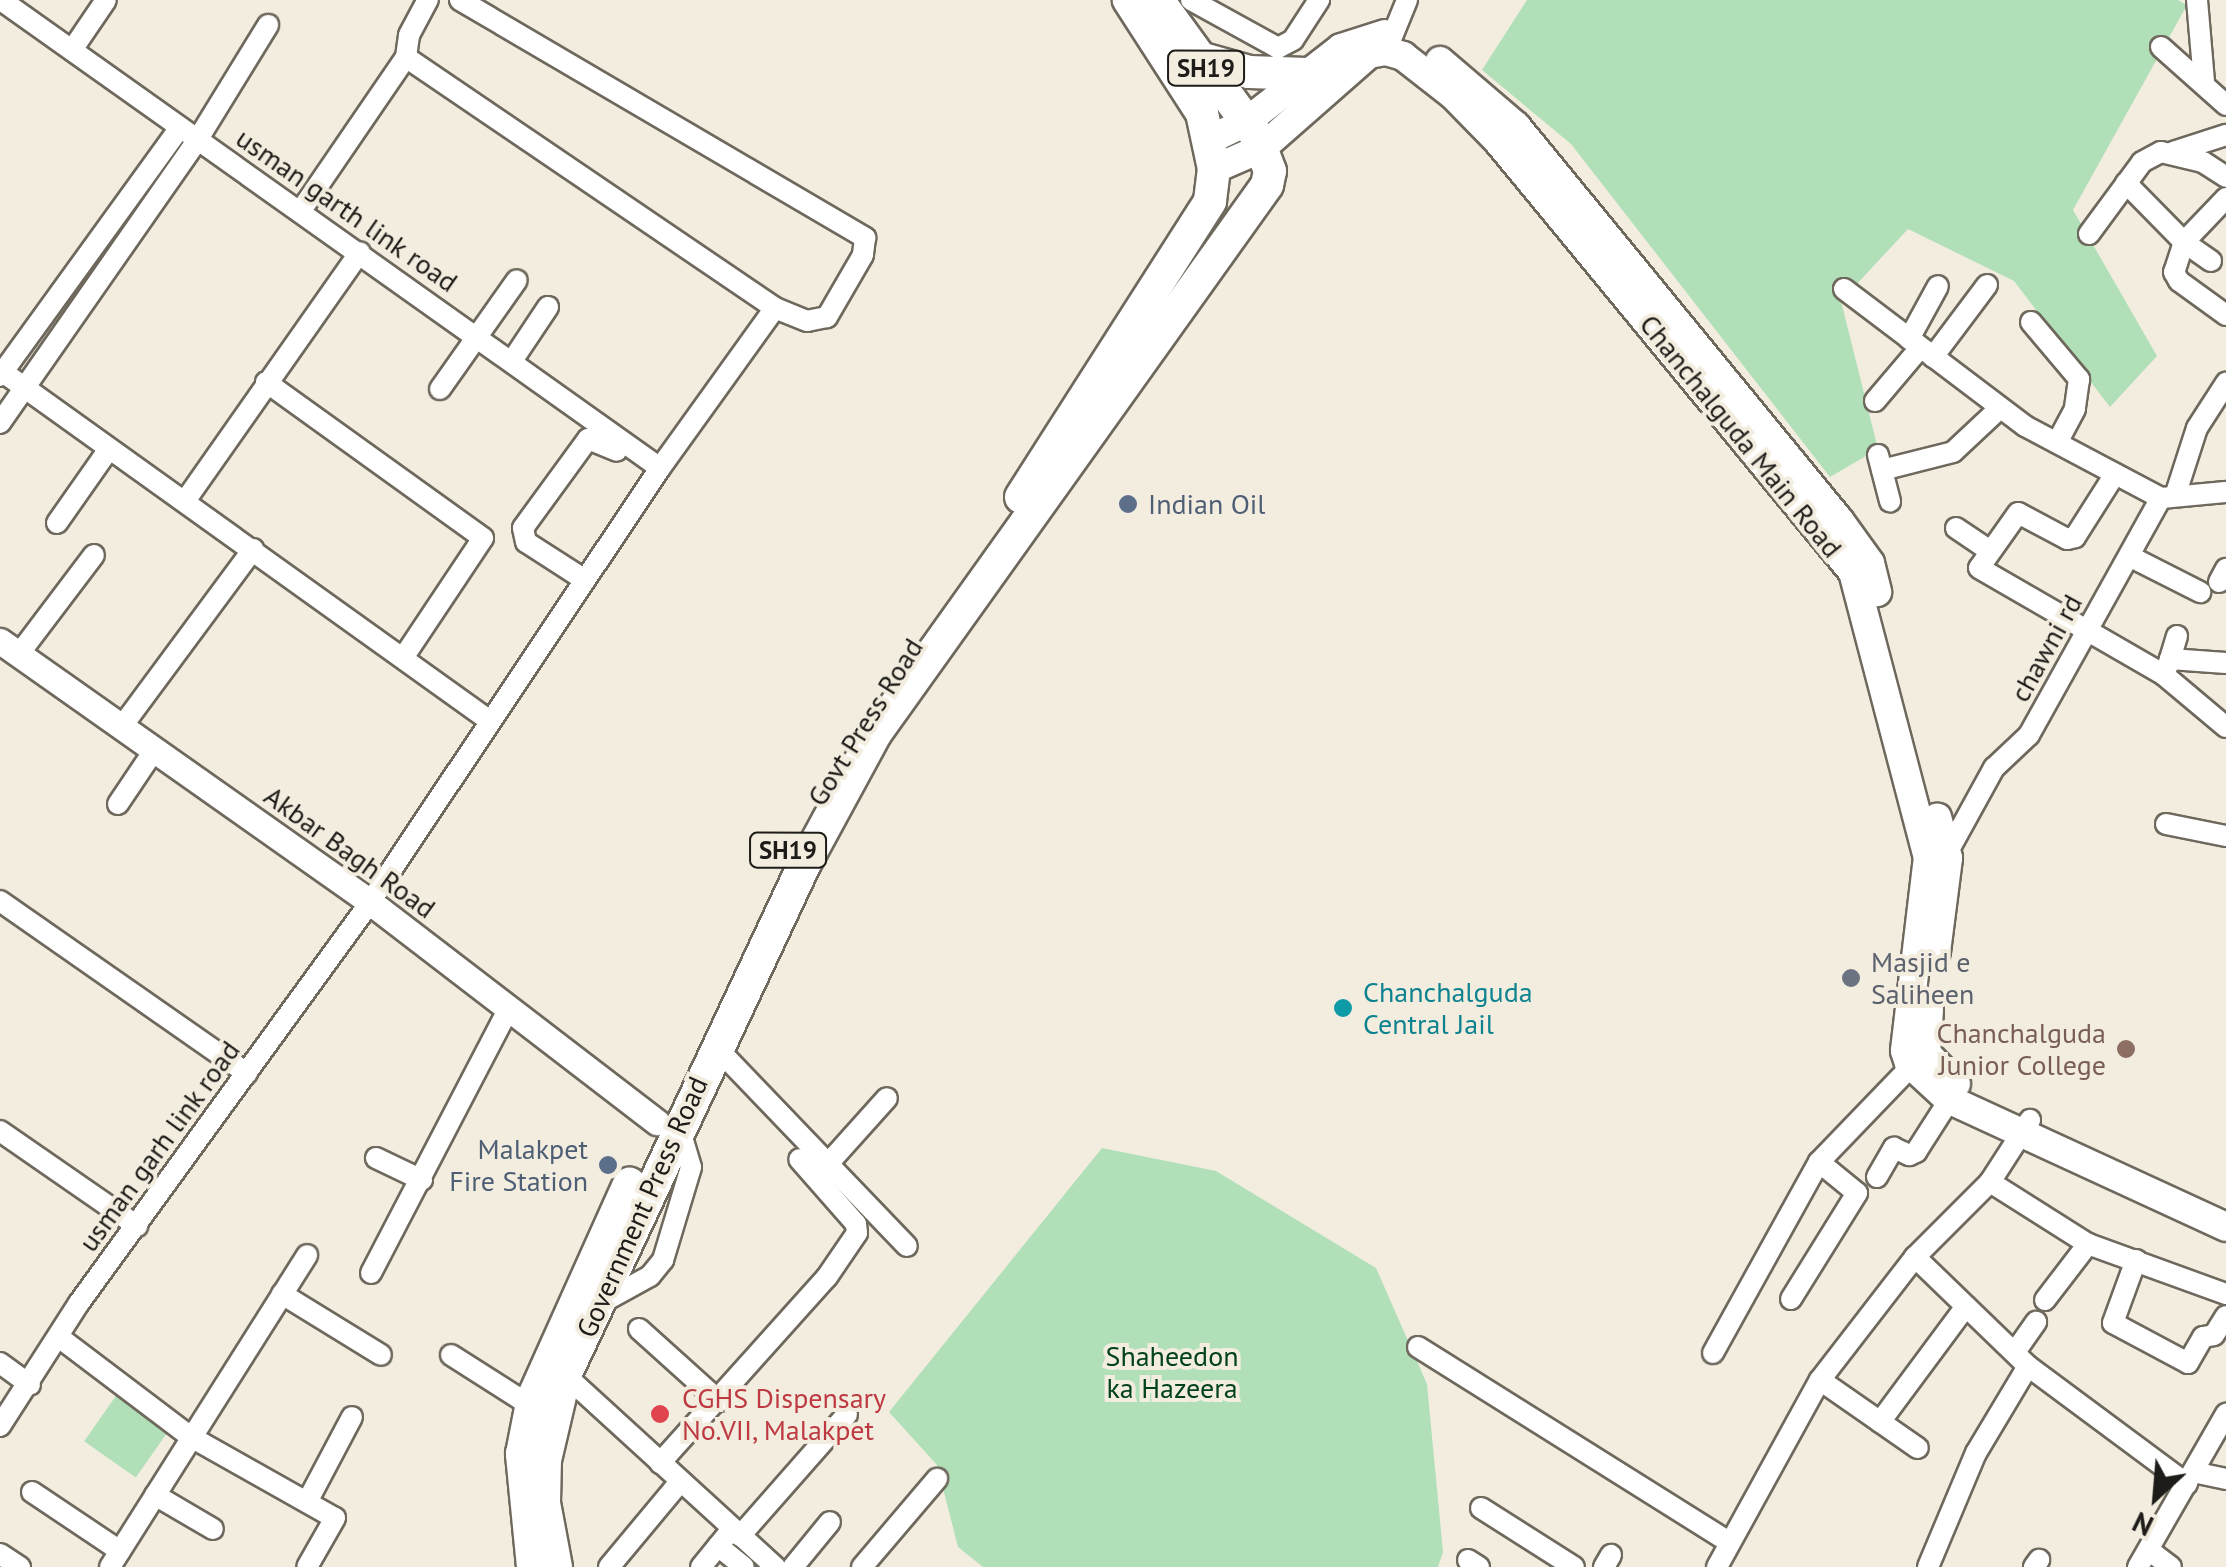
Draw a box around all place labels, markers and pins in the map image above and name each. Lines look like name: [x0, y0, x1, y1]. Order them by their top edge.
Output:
place label: Indian Oil: [1148, 487, 1266, 521]
marker: Indian Oil: [1117, 493, 1139, 515]
place label: Masjid e Saliheen: [1871, 945, 1974, 1011]
marker: Masjid e Saliheen: [1840, 967, 1862, 989]
place label: Chanchalguda Central Jail: [1363, 975, 1533, 1041]
marker: Chanchalguda Central Jail: [1332, 997, 1354, 1019]
place label: Chanchalguda Junior College: [1936, 1016, 2106, 1082]
marker: Chanchalguda Junior College: [2115, 1038, 2137, 1060]
place label: Malakpet Fire Station: [449, 1132, 588, 1198]
marker: Malakpet Fire Station: [597, 1154, 619, 1176]
place label: CGHS Dispensary No.VII, Malakpet: [682, 1381, 886, 1447]
marker: CGHS Dispensary No.VII, Malakpet: [647, 1401, 673, 1427]

